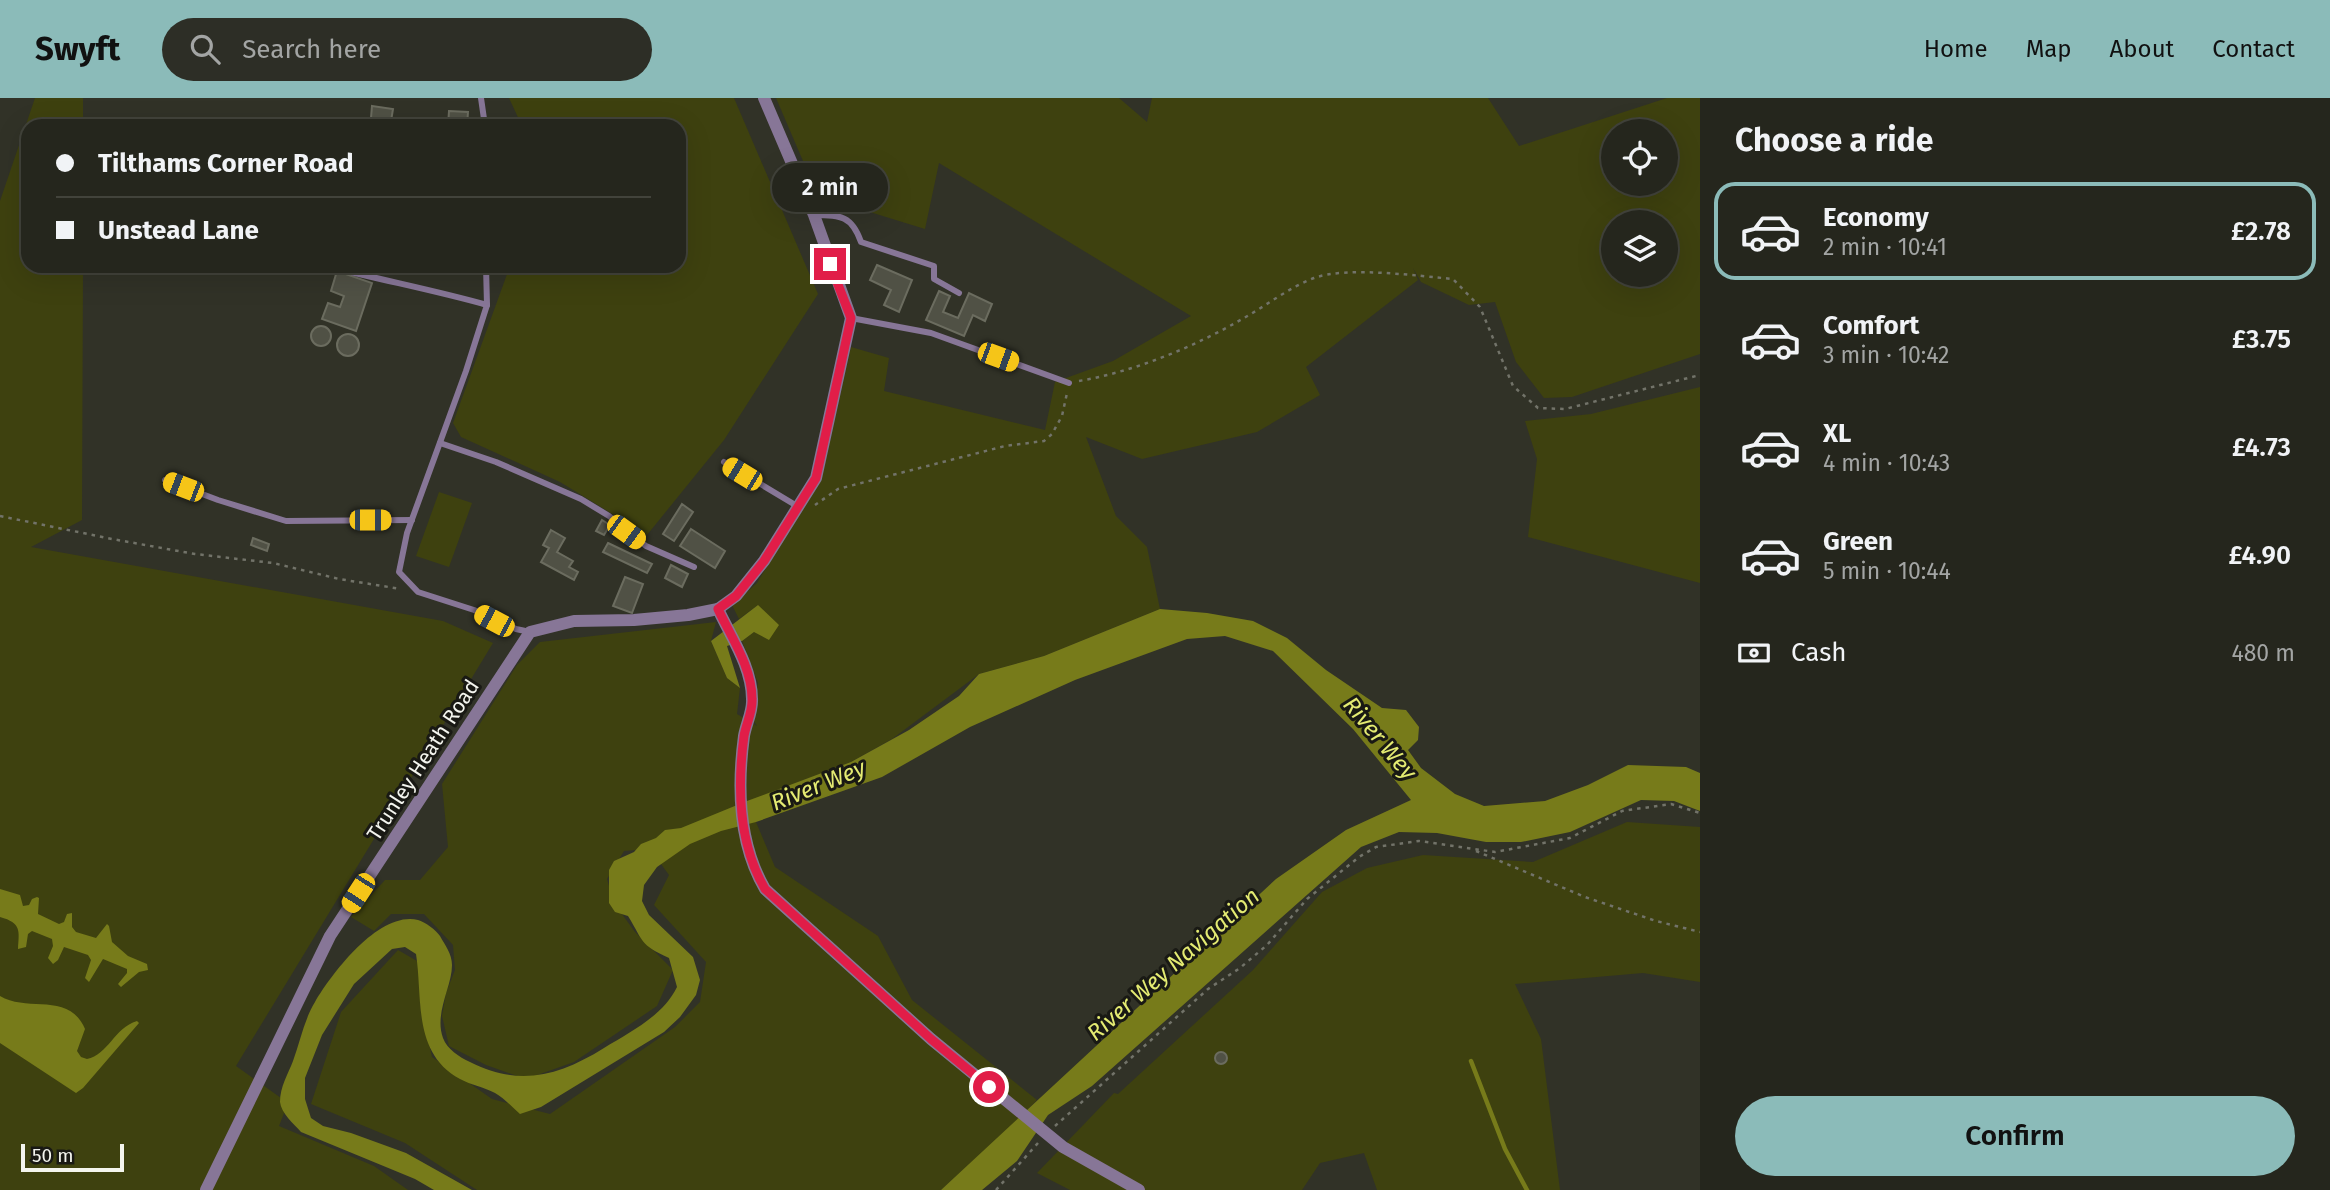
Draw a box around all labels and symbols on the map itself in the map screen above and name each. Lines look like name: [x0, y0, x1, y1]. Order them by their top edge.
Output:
callout: 2 min: [772, 162, 888, 212]
route end: [814, 248, 846, 280]
car: [975, 340, 1022, 374]
car: [719, 454, 766, 494]
car: [160, 470, 207, 504]
car: [350, 510, 392, 531]
car: [603, 511, 650, 553]
car: [471, 602, 518, 640]
street label: Trunley Heath Road: [361, 675, 485, 845]
water label: River Wey: [1337, 691, 1423, 786]
water label: River Wey: [767, 753, 870, 817]
car: [338, 870, 379, 916]
water label: River Wey Navigation: [1081, 882, 1265, 1046]
route start: [973, 1071, 1005, 1103]
scale bar: [21, 1141, 124, 1173]

